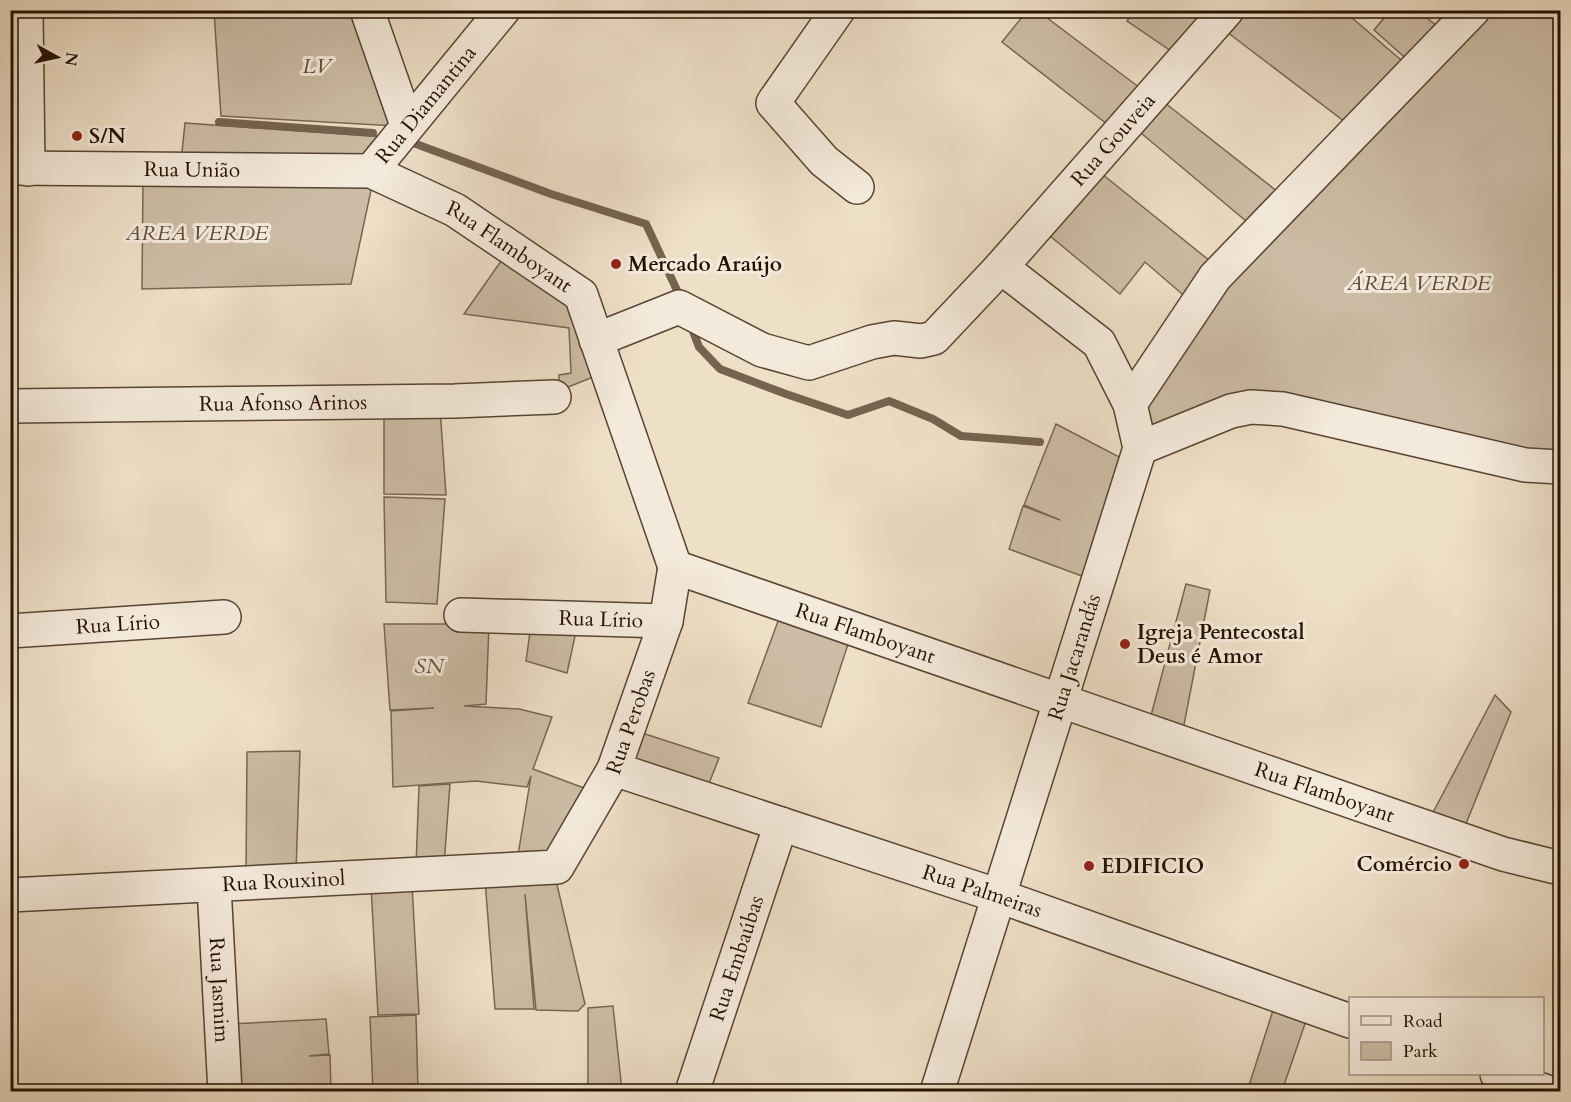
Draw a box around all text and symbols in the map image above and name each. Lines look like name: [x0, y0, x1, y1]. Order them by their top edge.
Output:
north arrow: [27, 27, 87, 87]
street label: Rua Diamantina: [368, 39, 483, 170]
text: N: [59, 51, 83, 67]
park label: LV: [303, 52, 334, 81]
street label: Rua Gouveia: [1064, 87, 1162, 193]
place label: S/N: [89, 122, 126, 151]
marker: S/N: [70, 129, 84, 143]
street label: Rua União: [144, 155, 240, 184]
street label: Rua Flamboyant: [442, 194, 578, 300]
park label: AREA VERDE: [124, 219, 269, 248]
place label: Mercado Araújo: [628, 250, 782, 279]
marker: Mercado Araújo: [609, 257, 623, 271]
park label: ÁREA VERDE: [1346, 269, 1491, 298]
street label: Rua Afonso Arinos: [199, 387, 367, 418]
street label: Rua Jacarandás: [1040, 590, 1108, 724]
street label: Rua Flamboyant: [792, 595, 940, 671]
street label: Rua Lírio: [558, 603, 644, 635]
street label: Rua Lírio: [75, 607, 161, 641]
place label: Igreja Pentecostal Deus é Amor: [1137, 618, 1305, 671]
marker: Igreja Pentecostal Deus é Amor: [1118, 637, 1132, 651]
park label: SN: [414, 652, 446, 681]
street label: Rua Perobas: [599, 666, 662, 778]
street label: Rua Flamboyant: [1251, 755, 1399, 830]
place label: Comércio: [1357, 850, 1452, 879]
place label: EDIFICIO: [1101, 852, 1204, 881]
street label: Rua Palmeiras: [919, 857, 1046, 925]
marker: Comércio: [1457, 857, 1471, 871]
marker: EDIFICIO: [1082, 859, 1096, 873]
street label: Rua Rouxinol: [221, 863, 346, 899]
street label: Rua Embaúbas: [702, 892, 771, 1025]
street label: Rua Jasmim: [202, 936, 237, 1044]
legend: [1349, 997, 1544, 1075]
text: Road: [1403, 1009, 1443, 1034]
text: Park: [1403, 1039, 1438, 1064]

